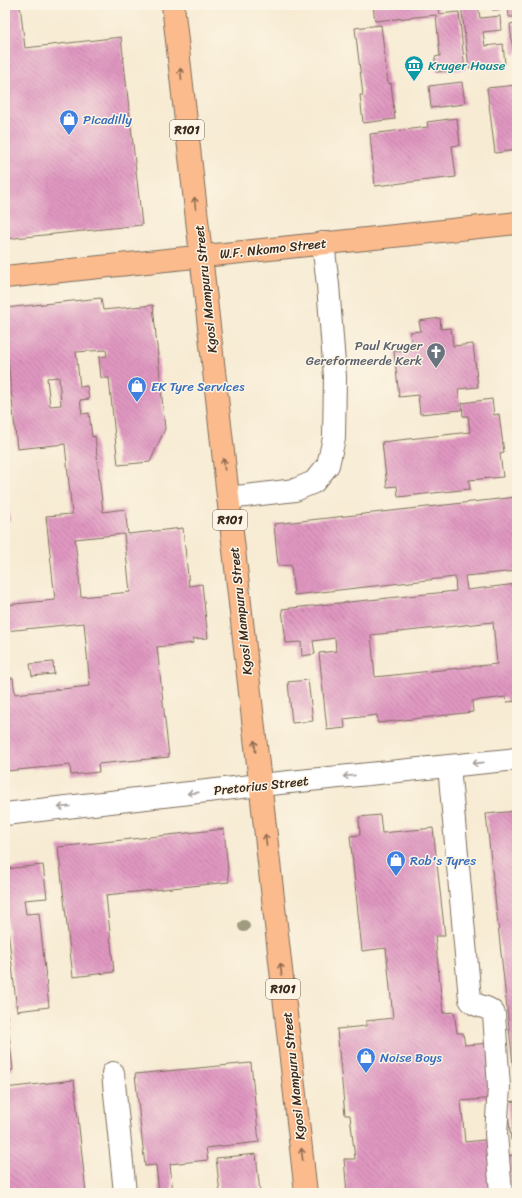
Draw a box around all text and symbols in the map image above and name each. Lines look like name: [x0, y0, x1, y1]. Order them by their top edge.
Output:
museum icon: Kruger House: [403, 54, 425, 82]
place label: Kruger House: [428, 54, 506, 77]
one-way arrow: [177, 68, 185, 81]
shop icon: Picadilly: [58, 108, 80, 136]
place label: Picadilly: [83, 108, 132, 131]
road number: R101: [170, 120, 204, 140]
one-way arrow: [191, 197, 199, 210]
street label: Kgosi Mampuru Street: [187, 224, 224, 354]
street label: W.F. Nkomo Street: [219, 231, 328, 266]
place label: Paul Kruger Gereformeerde Kerk: [306, 334, 423, 372]
church icon: Paul Kruger Gereformeerde Kerk: [425, 341, 447, 369]
shop icon: EK Tyre Services: [126, 375, 148, 403]
place label: EK Tyre Services: [151, 375, 245, 398]
one-way arrow: [220, 458, 228, 471]
road number: R101: [213, 510, 247, 530]
street label: Kgosi Mampuru Street: [222, 546, 259, 676]
one-way arrow: [252, 740, 259, 753]
one-way arrow: [472, 759, 485, 767]
street label: Pretorius Street: [212, 769, 310, 802]
one-way arrow: [343, 772, 356, 780]
one-way arrow: [187, 789, 200, 796]
one-way arrow: [58, 803, 71, 811]
one-way arrow: [262, 834, 270, 847]
shop icon: Rob's Tyres: [385, 849, 407, 877]
place label: Rob's Tyres: [410, 849, 476, 872]
one-way arrow: [277, 963, 284, 976]
road number: R101: [266, 979, 300, 999]
street label: Kgosi Mampuru Street: [275, 1011, 312, 1141]
shop icon: Noise Boys: [355, 1046, 377, 1074]
place label: Noise Boys: [380, 1046, 443, 1069]
one-way arrow: [298, 1148, 305, 1161]

